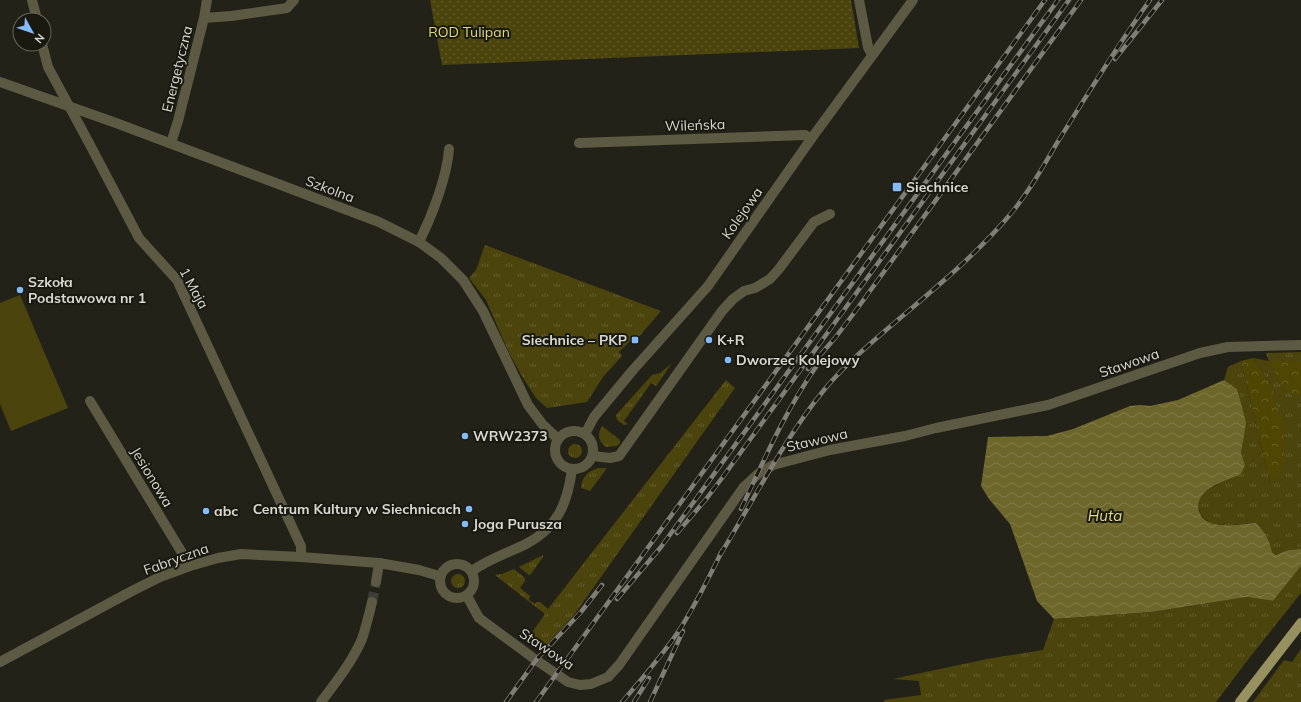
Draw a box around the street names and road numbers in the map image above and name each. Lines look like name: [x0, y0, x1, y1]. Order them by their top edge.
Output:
street label: Energetyczna: [158, 24, 196, 114]
street label: Wileńska: [664, 115, 726, 135]
street label: Szkolna: [303, 171, 357, 207]
street label: Kolejowa: [718, 184, 766, 242]
street label: 1 Maja: [175, 264, 213, 312]
street label: Stawowa: [1097, 344, 1161, 382]
street label: Stawowa: [785, 424, 849, 456]
street label: Jesionowa: [127, 444, 177, 510]
street label: Fabryczna: [141, 539, 211, 579]
street label: Stawowa: [516, 624, 578, 674]

